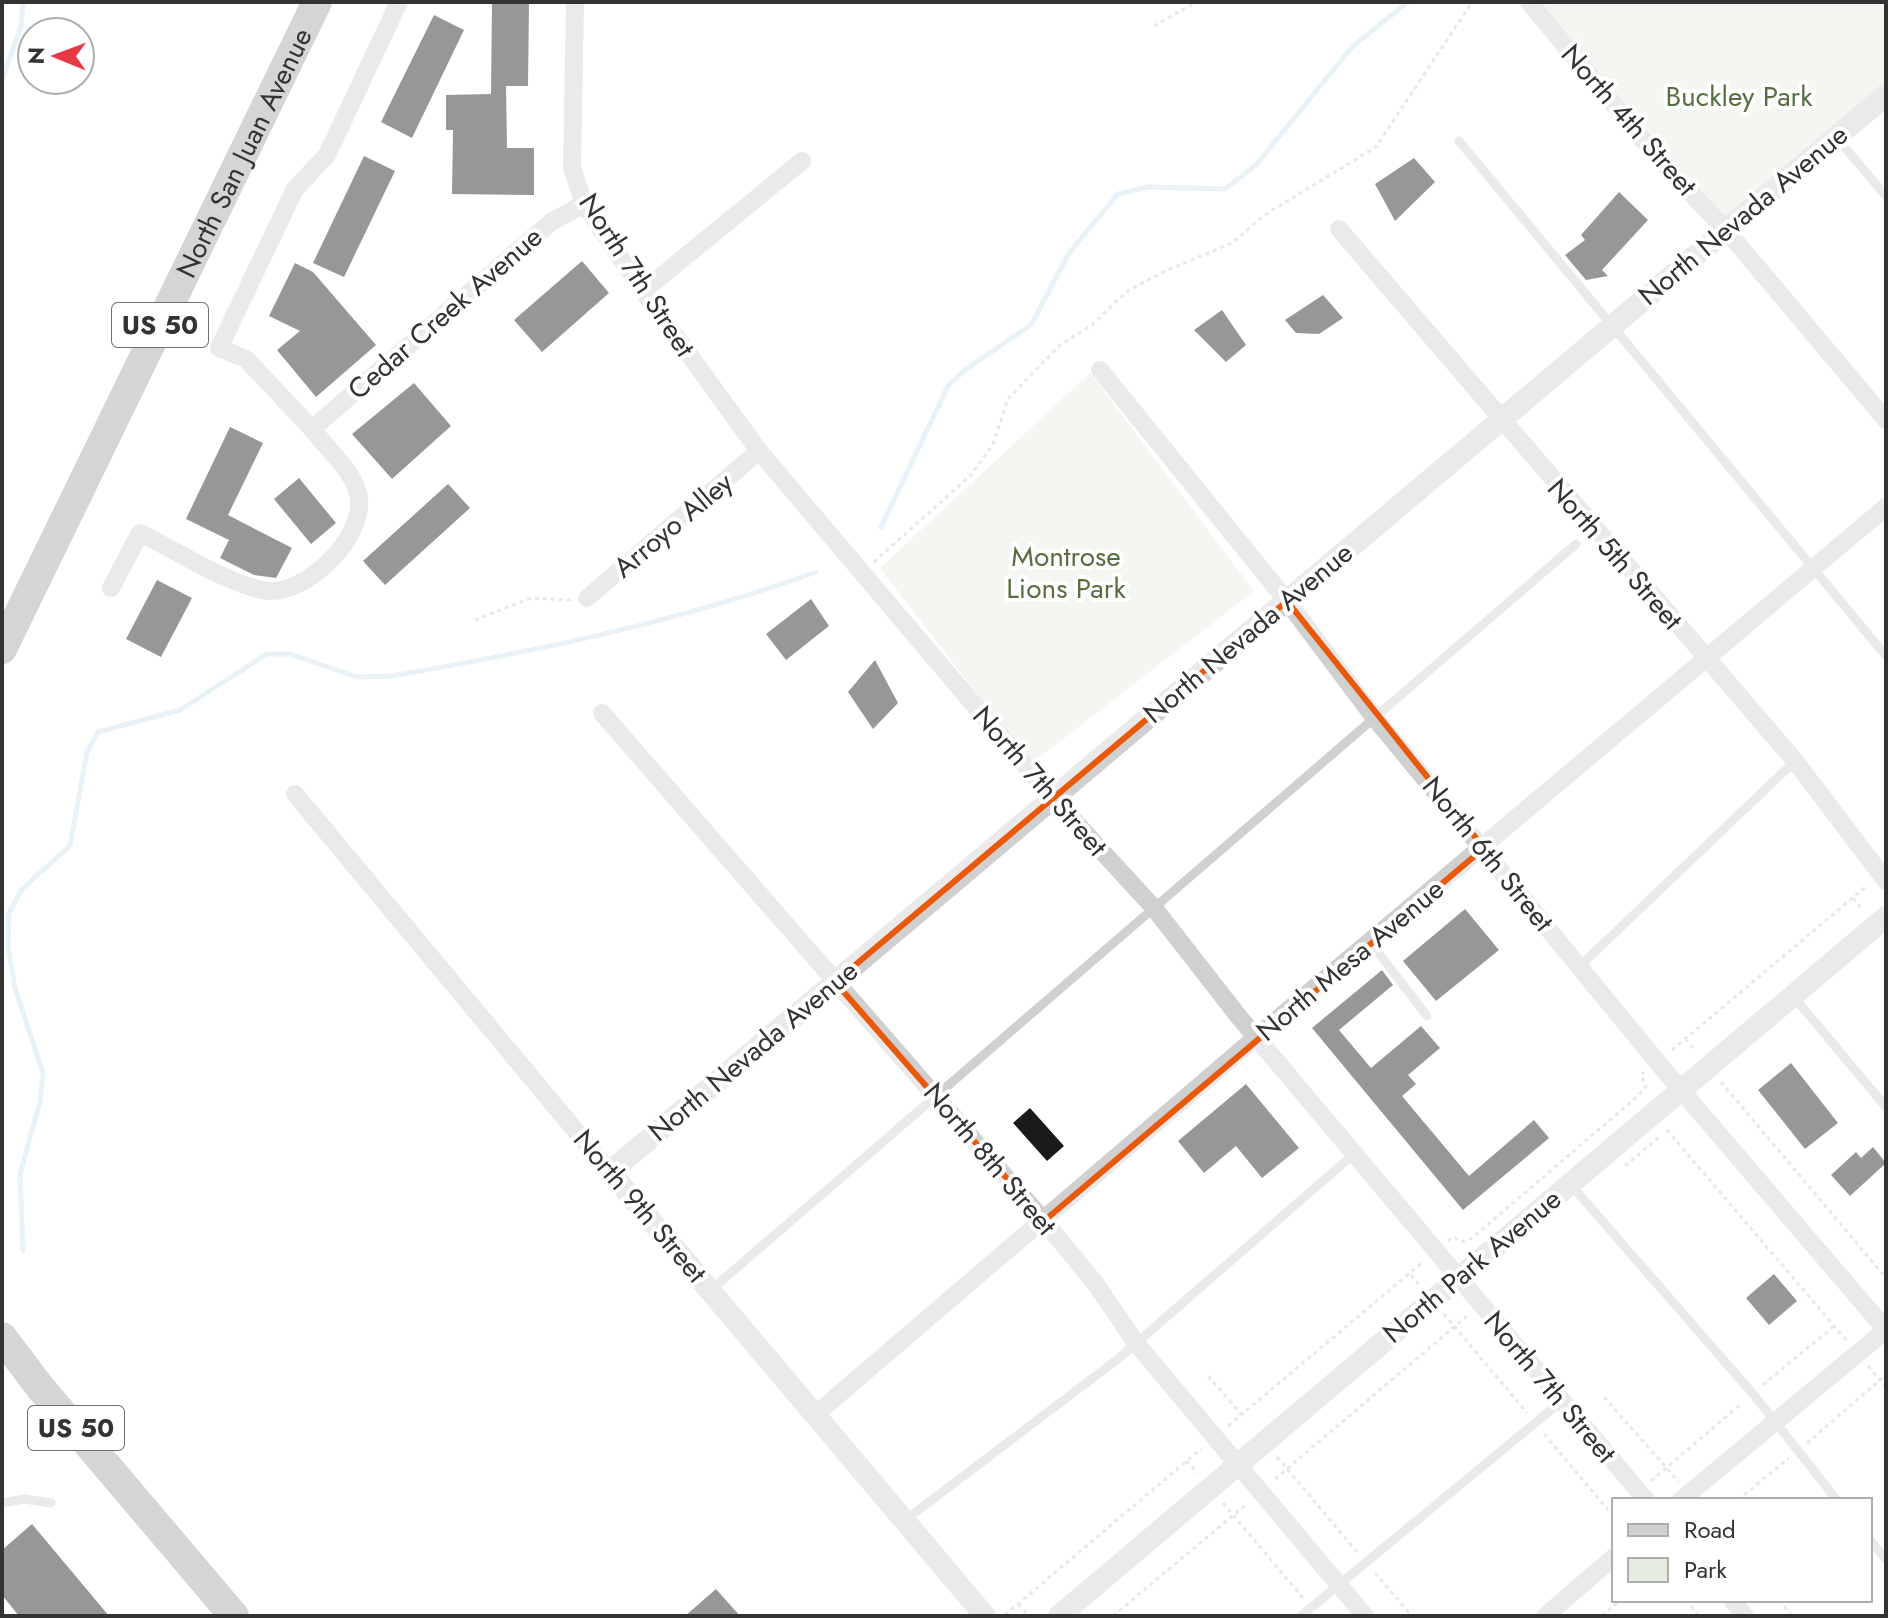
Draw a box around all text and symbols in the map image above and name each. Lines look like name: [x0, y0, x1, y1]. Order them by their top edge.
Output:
north arrow: [16, 16, 96, 96]
street label: North San Juan Avenue: [165, 21, 322, 285]
street label: North 4th Street: [1551, 35, 1707, 205]
text: N: [20, 47, 52, 65]
park label: Buckley Park: [1665, 76, 1813, 117]
street label: North Nevada Avenue: [1629, 115, 1857, 315]
street label: North 7th Street: [569, 185, 705, 365]
street label: Cedar Creek Avenue: [339, 217, 551, 409]
road number: US 50: [112, 303, 208, 347]
street label: Arroyo Alley: [604, 462, 742, 587]
street label: North 5th Street: [1538, 469, 1693, 639]
street label: North Nevada Avenue: [1134, 533, 1362, 733]
park label: Montrose Lions Park: [1006, 536, 1126, 609]
street label: North 7th Street: [963, 697, 1117, 866]
street label: North 6th Street: [1413, 768, 1564, 941]
street label: North Mesa Avenue: [1247, 869, 1453, 1051]
street label: North Nevada Avenue: [639, 951, 867, 1151]
street label: North 8th Street: [914, 1074, 1066, 1245]
street label: North 9th Street: [563, 1120, 717, 1292]
street label: North Park Avenue: [1374, 1179, 1570, 1353]
street label: North 7th Street: [1474, 1302, 1626, 1472]
road number: US 50: [28, 1406, 124, 1450]
legend: [1612, 1498, 1872, 1602]
text: Road: [1684, 1512, 1736, 1547]
text: Park: [1684, 1552, 1727, 1587]

